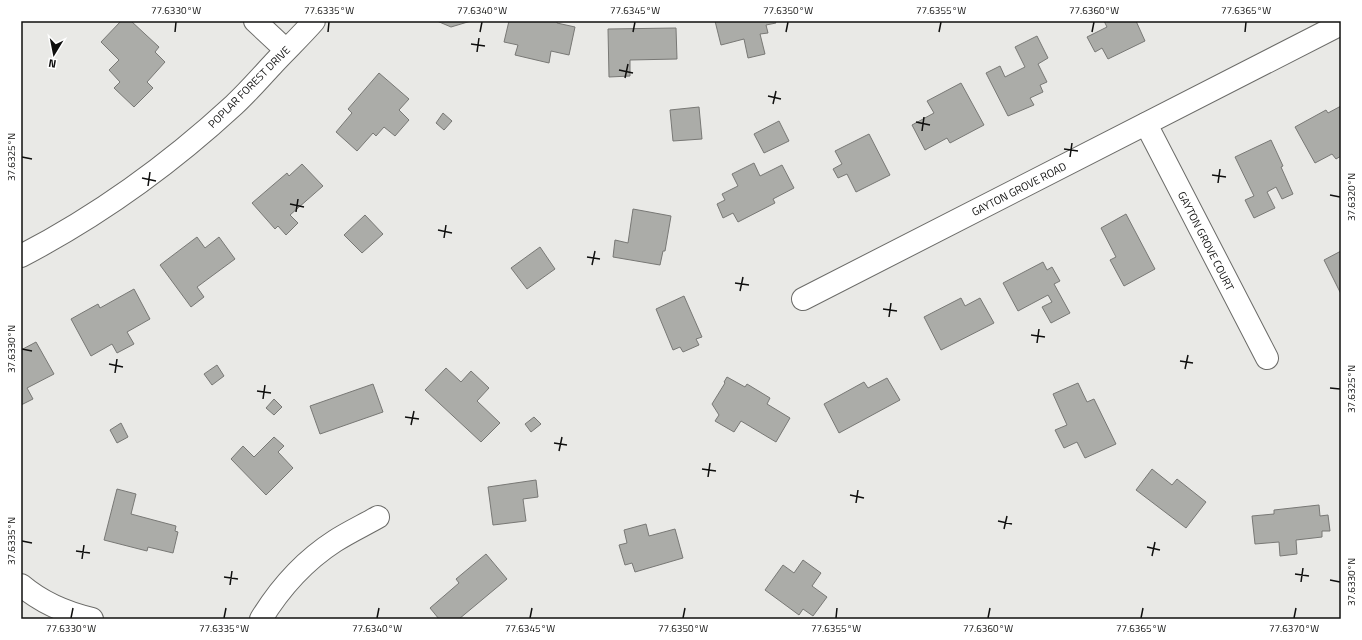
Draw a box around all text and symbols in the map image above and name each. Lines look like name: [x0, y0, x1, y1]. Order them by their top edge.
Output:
text: 77.6330°W: [151, 3, 201, 18]
text: 77.6335°W: [304, 3, 354, 18]
text: 77.6340°W: [457, 3, 507, 18]
text: 77.6345°W: [610, 3, 660, 18]
text: 77.6350°W: [763, 3, 813, 18]
text: 77.6355°W: [916, 3, 966, 18]
text: 77.6360°W: [1069, 3, 1119, 18]
text: 77.6365°W: [1221, 3, 1271, 18]
north arrow: [34, 34, 74, 74]
street label: POPLAR FOREST DRIVE: [204, 42, 294, 132]
text: N: [47, 55, 57, 72]
text: 37.6325°N: [4, 133, 19, 181]
street label: GAYTON GROVE ROAD: [969, 158, 1069, 220]
text: 37.6320°N: [1344, 173, 1359, 221]
street label: GAYTON GROVE COURT: [1174, 189, 1238, 294]
text: 37.6330°N: [4, 325, 19, 373]
text: 37.6325°N: [1344, 365, 1359, 413]
text: 37.6335°N: [4, 517, 19, 565]
text: 37.6330°N: [1344, 558, 1359, 606]
text: 77.6330°W: [46, 621, 96, 636]
text: 77.6335°W: [199, 621, 249, 636]
text: 77.6340°W: [352, 621, 402, 636]
text: 77.6345°W: [505, 621, 555, 636]
text: 77.6350°W: [658, 621, 708, 636]
text: 77.6355°W: [811, 621, 861, 636]
text: 77.6360°W: [963, 621, 1013, 636]
text: 77.6365°W: [1116, 621, 1166, 636]
text: 77.6370°W: [1269, 621, 1319, 636]

